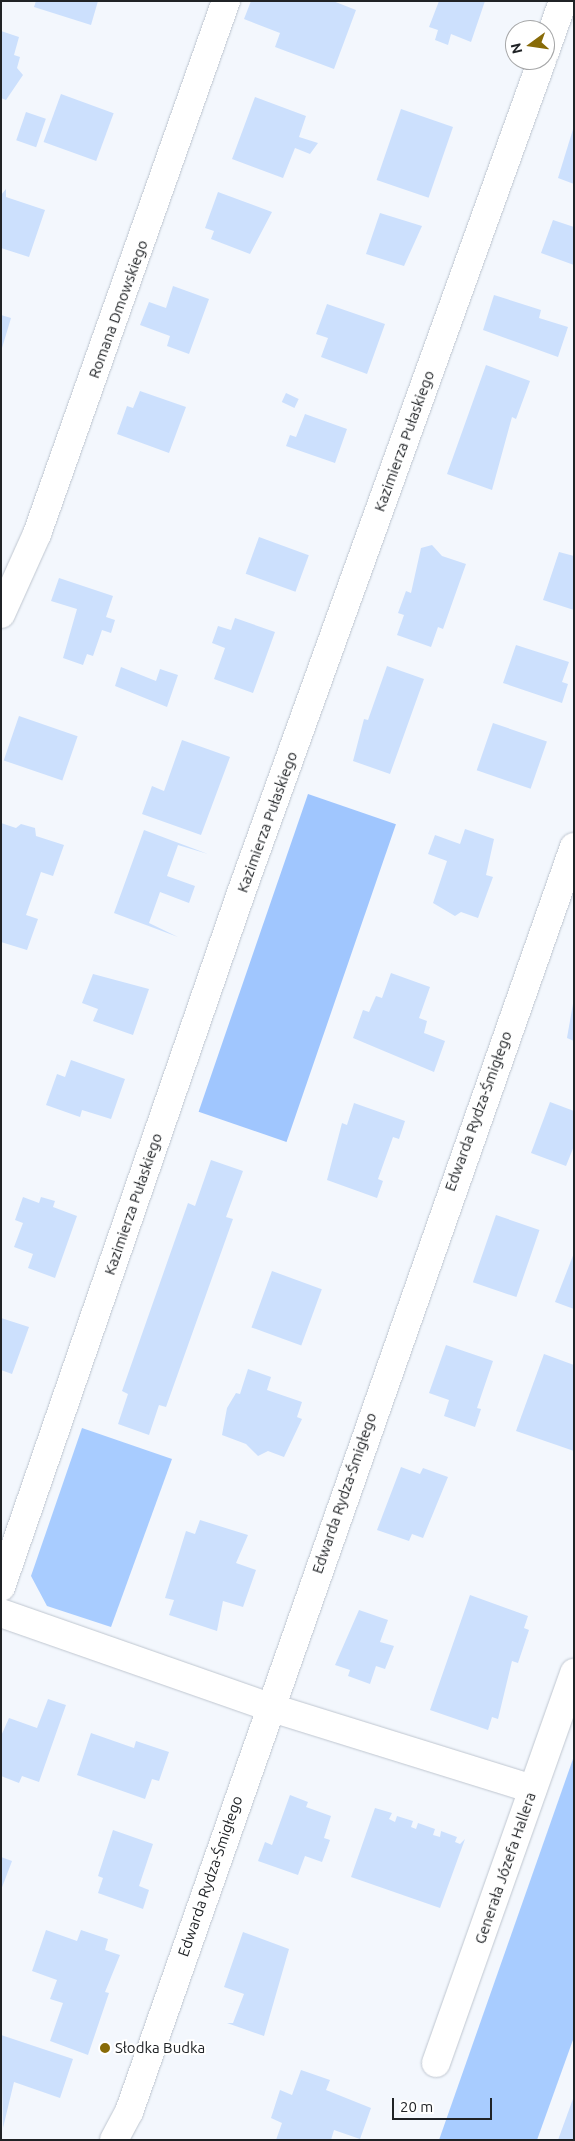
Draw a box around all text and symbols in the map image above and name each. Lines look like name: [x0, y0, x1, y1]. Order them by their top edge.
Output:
north arrow: [505, 20, 555, 70]
text: N: [507, 41, 525, 55]
street label: Romana Dmowskiego: [85, 237, 151, 381]
street label: Kazimierza Pułaskiego: [370, 368, 438, 514]
street label: Kazimierza Pułaskiego: [233, 749, 301, 895]
street label: Edwarda Rydza-Śmigłego: [441, 1029, 515, 1193]
street label: Kazimierza Pułaskiego: [100, 1131, 166, 1277]
street label: Edwarda Rydza-Śmigłego: [308, 1410, 380, 1576]
street label: Generała Józefa Hallera: [471, 1790, 539, 1946]
street label: Edwarda Rydza-Śmigłego: [174, 1793, 246, 1959]
place label: Słodka Budka: [115, 2039, 205, 2057]
marker: Słodka Budka: [99, 2042, 111, 2054]
scale bar: [395, 2088, 495, 2120]
text: 20 m: [400, 2098, 433, 2115]

